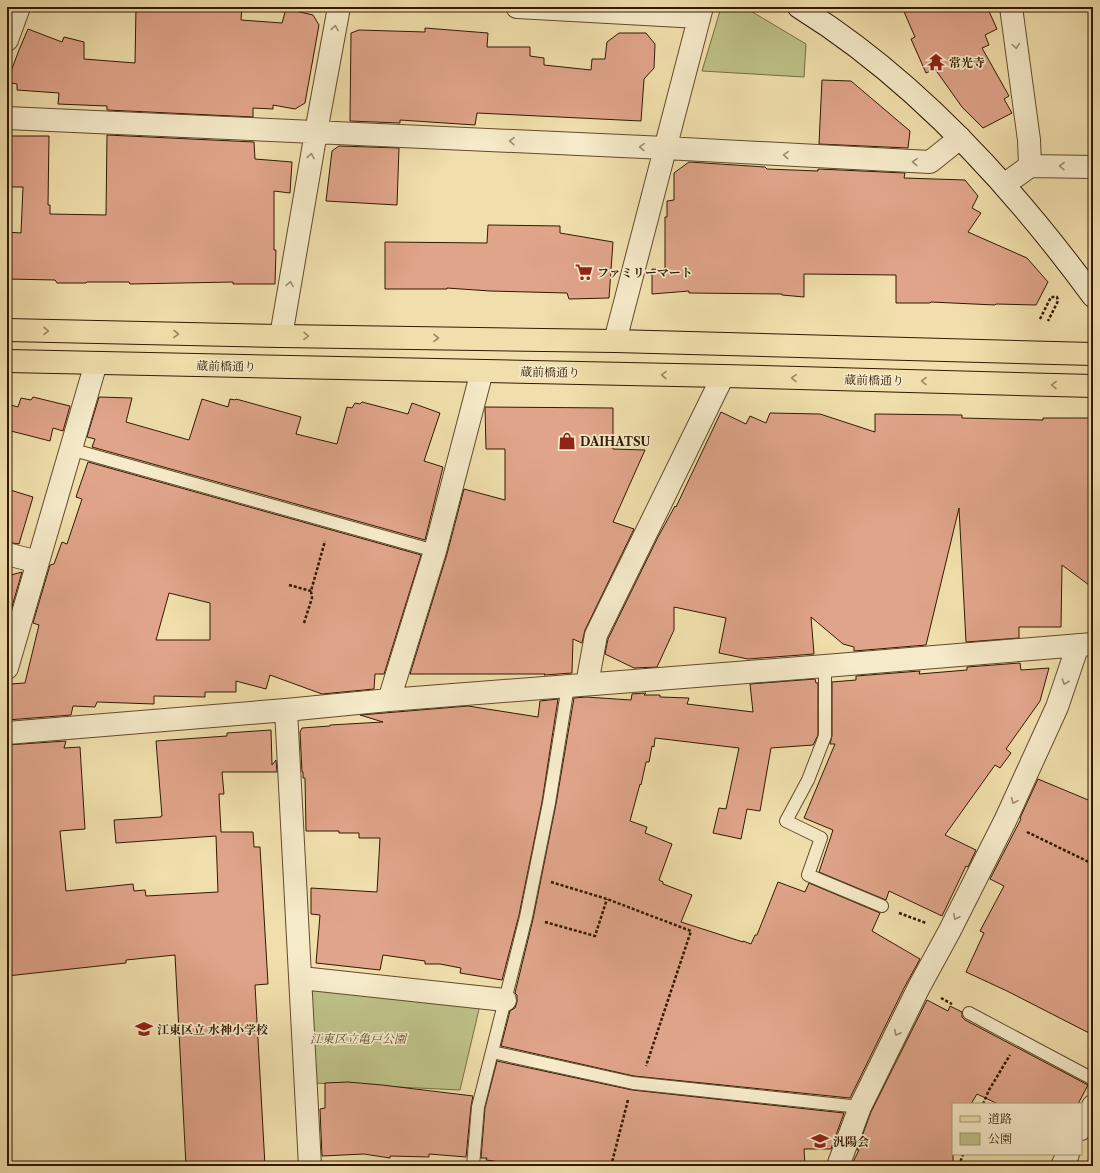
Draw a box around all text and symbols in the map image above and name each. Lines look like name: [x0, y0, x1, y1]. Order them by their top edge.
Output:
one-way arrow: [330, 25, 338, 31]
one-way arrow: [1011, 43, 1020, 49]
temple icon: 常光寺: [926, 52, 946, 72]
place label: 常光寺: [949, 55, 985, 70]
one-way arrow: [509, 137, 515, 145]
one-way arrow: [639, 143, 645, 151]
one-way arrow: [783, 150, 789, 159]
one-way arrow: [307, 153, 315, 159]
one-way arrow: [912, 157, 918, 166]
one-way arrow: [1059, 162, 1065, 171]
supermarket icon: ファミリーマート: [574, 262, 594, 282]
place label: ファミリーマート: [597, 265, 693, 280]
one-way arrow: [285, 281, 294, 287]
one-way arrow: [43, 326, 49, 335]
one-way arrow: [173, 329, 179, 338]
one-way arrow: [303, 332, 309, 341]
one-way arrow: [433, 334, 439, 343]
street label: 蔵前橋通り: [196, 358, 256, 374]
street label: 蔵前橋通り: [520, 364, 580, 380]
one-way arrow: [661, 371, 667, 379]
street label: 蔵前橋通り: [844, 372, 904, 388]
one-way arrow: [791, 374, 797, 382]
one-way arrow: [921, 377, 927, 386]
one-way arrow: [1051, 381, 1057, 389]
shop icon: DAIHATSU: [557, 431, 577, 451]
place label: DAIHATSU: [580, 434, 651, 449]
one-way arrow: [1062, 678, 1070, 685]
one-way arrow: [1011, 797, 1019, 804]
one-way arrow: [954, 913, 961, 921]
school or university icon: 江東区立 水神小学校: [134, 1019, 154, 1039]
place label: 江東区立 水神小学校: [157, 1022, 268, 1037]
one-way arrow: [894, 1029, 902, 1036]
park label: 江東区立亀戸公園: [310, 1031, 408, 1046]
legend: [952, 1103, 1082, 1155]
text: 道路: [988, 1111, 1012, 1126]
school or university icon: 汎陽会: [810, 1131, 830, 1151]
text: 公園: [988, 1131, 1012, 1146]
place label: 汎陽会: [833, 1134, 869, 1149]

